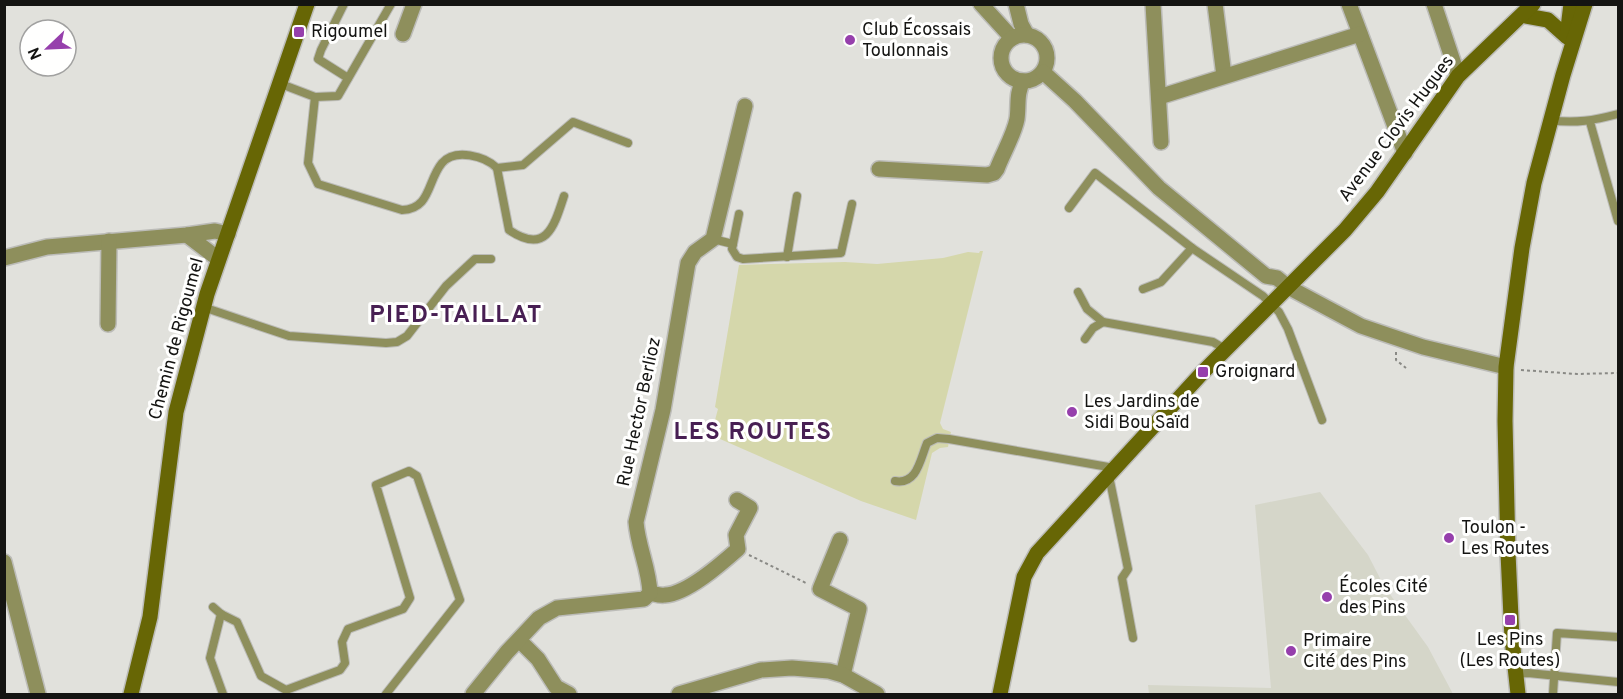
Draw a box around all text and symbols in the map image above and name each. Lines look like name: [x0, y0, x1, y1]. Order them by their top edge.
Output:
place label: Club Écossais Toulonnais: [862, 17, 971, 63]
north arrow: [18, 18, 78, 78]
place label: Rigoumel: [311, 21, 388, 44]
marker: Rigoumel: [292, 25, 306, 39]
marker: Club Écossais Toulonnais: [843, 33, 857, 47]
text: N: [25, 44, 47, 62]
street label: Avenue Clovis Hugues: [1334, 51, 1460, 207]
street label: Chemin de Rigoumel: [144, 255, 210, 423]
district label: PIED-TAILLAT: [369, 301, 543, 331]
street label: Rue Hector Berlioz: [613, 335, 667, 489]
place label: Groignard: [1215, 361, 1295, 384]
marker: Groignard: [1196, 365, 1210, 379]
place label: Les Jardins de Sidi Bou Saïd: [1084, 391, 1200, 435]
marker: Les Jardins de Sidi Bou Saïd: [1065, 405, 1079, 419]
district label: LES ROUTES: [674, 418, 832, 448]
place label: Toulon - Les Routes: [1461, 517, 1550, 561]
marker: Toulon - Les Routes: [1442, 531, 1456, 545]
place label: Écoles Cité des Pins: [1339, 574, 1428, 620]
marker: Écoles Cité des Pins: [1320, 590, 1334, 604]
marker: Les Pins (Les Routes): [1503, 613, 1517, 627]
place label: Les Pins (Les Routes): [1460, 629, 1560, 673]
place label: Primaire Cité des Pins: [1303, 630, 1407, 674]
marker: Primaire Cité des Pins: [1284, 644, 1298, 658]

